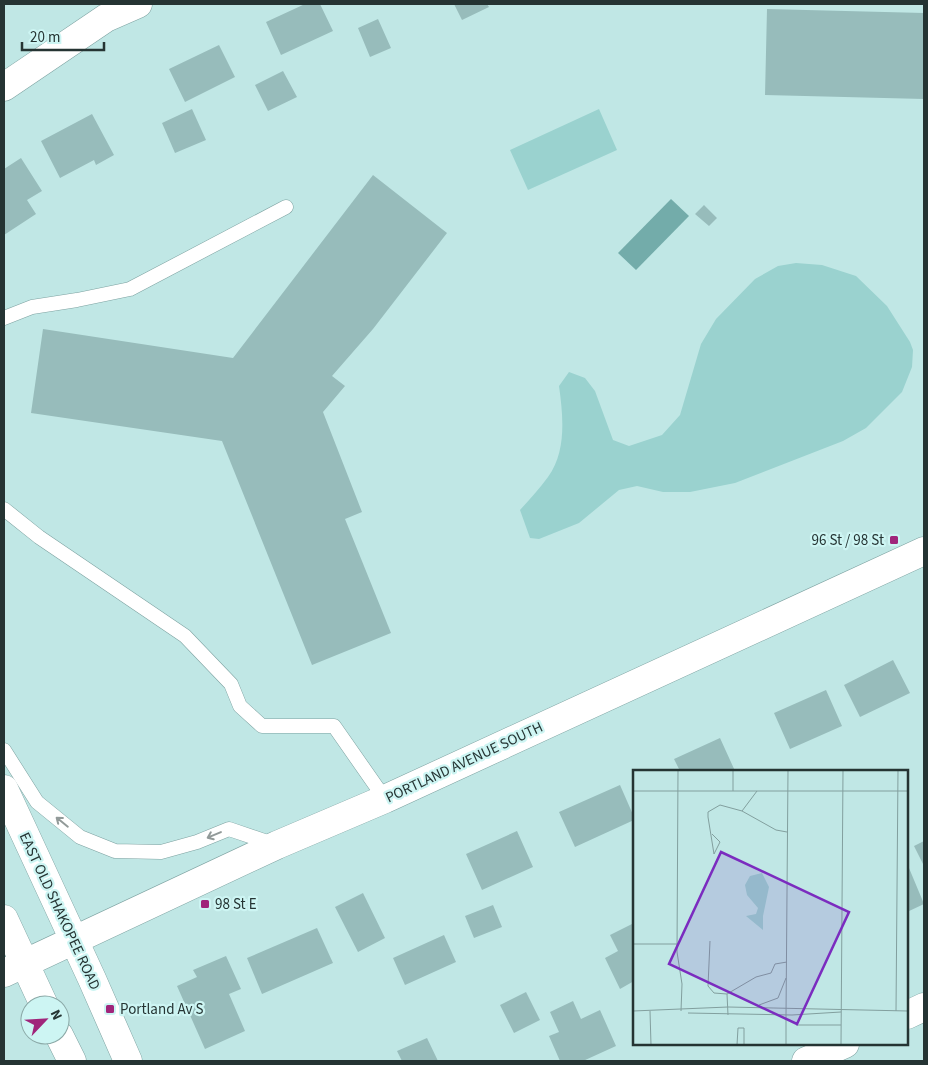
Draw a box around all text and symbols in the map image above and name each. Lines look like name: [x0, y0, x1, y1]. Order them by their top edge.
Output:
scale bar: [22, 20, 105, 52]
text: 20 m: [30, 27, 60, 48]
place label: 96 St / 98 St: [811, 530, 884, 551]
marker: 96 St / 98 St: [888, 534, 900, 546]
street label: PORTLAND AVENUE SOUTH: [382, 717, 546, 808]
inset map: [633, 770, 908, 1045]
one-way arrow: [56, 817, 69, 828]
street label: EAST OLD SHAKOPEE ROAD: [14, 829, 105, 993]
one-way arrow: [207, 831, 222, 840]
place label: 98 St E: [215, 894, 257, 915]
marker: 98 St E: [199, 898, 211, 910]
north arrow: [20, 995, 70, 1045]
place label: Portland Av S: [120, 999, 204, 1020]
marker: Portland Av S: [104, 1003, 116, 1015]
text: N: [45, 1006, 67, 1023]

